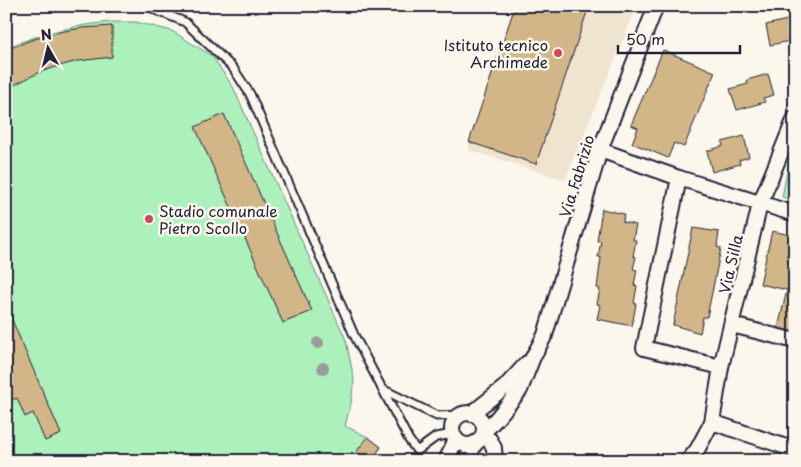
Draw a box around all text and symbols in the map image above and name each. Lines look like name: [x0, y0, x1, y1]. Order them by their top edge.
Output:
north arrow: [22, 22, 72, 72]
scale bar: [618, 22, 741, 54]
text: N: [39, 23, 53, 46]
text: 50 m: [626, 27, 665, 50]
place label: Istituto tecnico Archimede: [444, 33, 548, 73]
marker: Istituto tecnico Archimede: [552, 47, 564, 59]
street label: Via Fabrizio: [553, 132, 599, 220]
place label: Stadio comunale Pietro Scollo: [159, 199, 278, 239]
marker: Stadio comunale Pietro Scollo: [143, 213, 155, 225]
street label: Via Silla: [712, 231, 748, 296]

